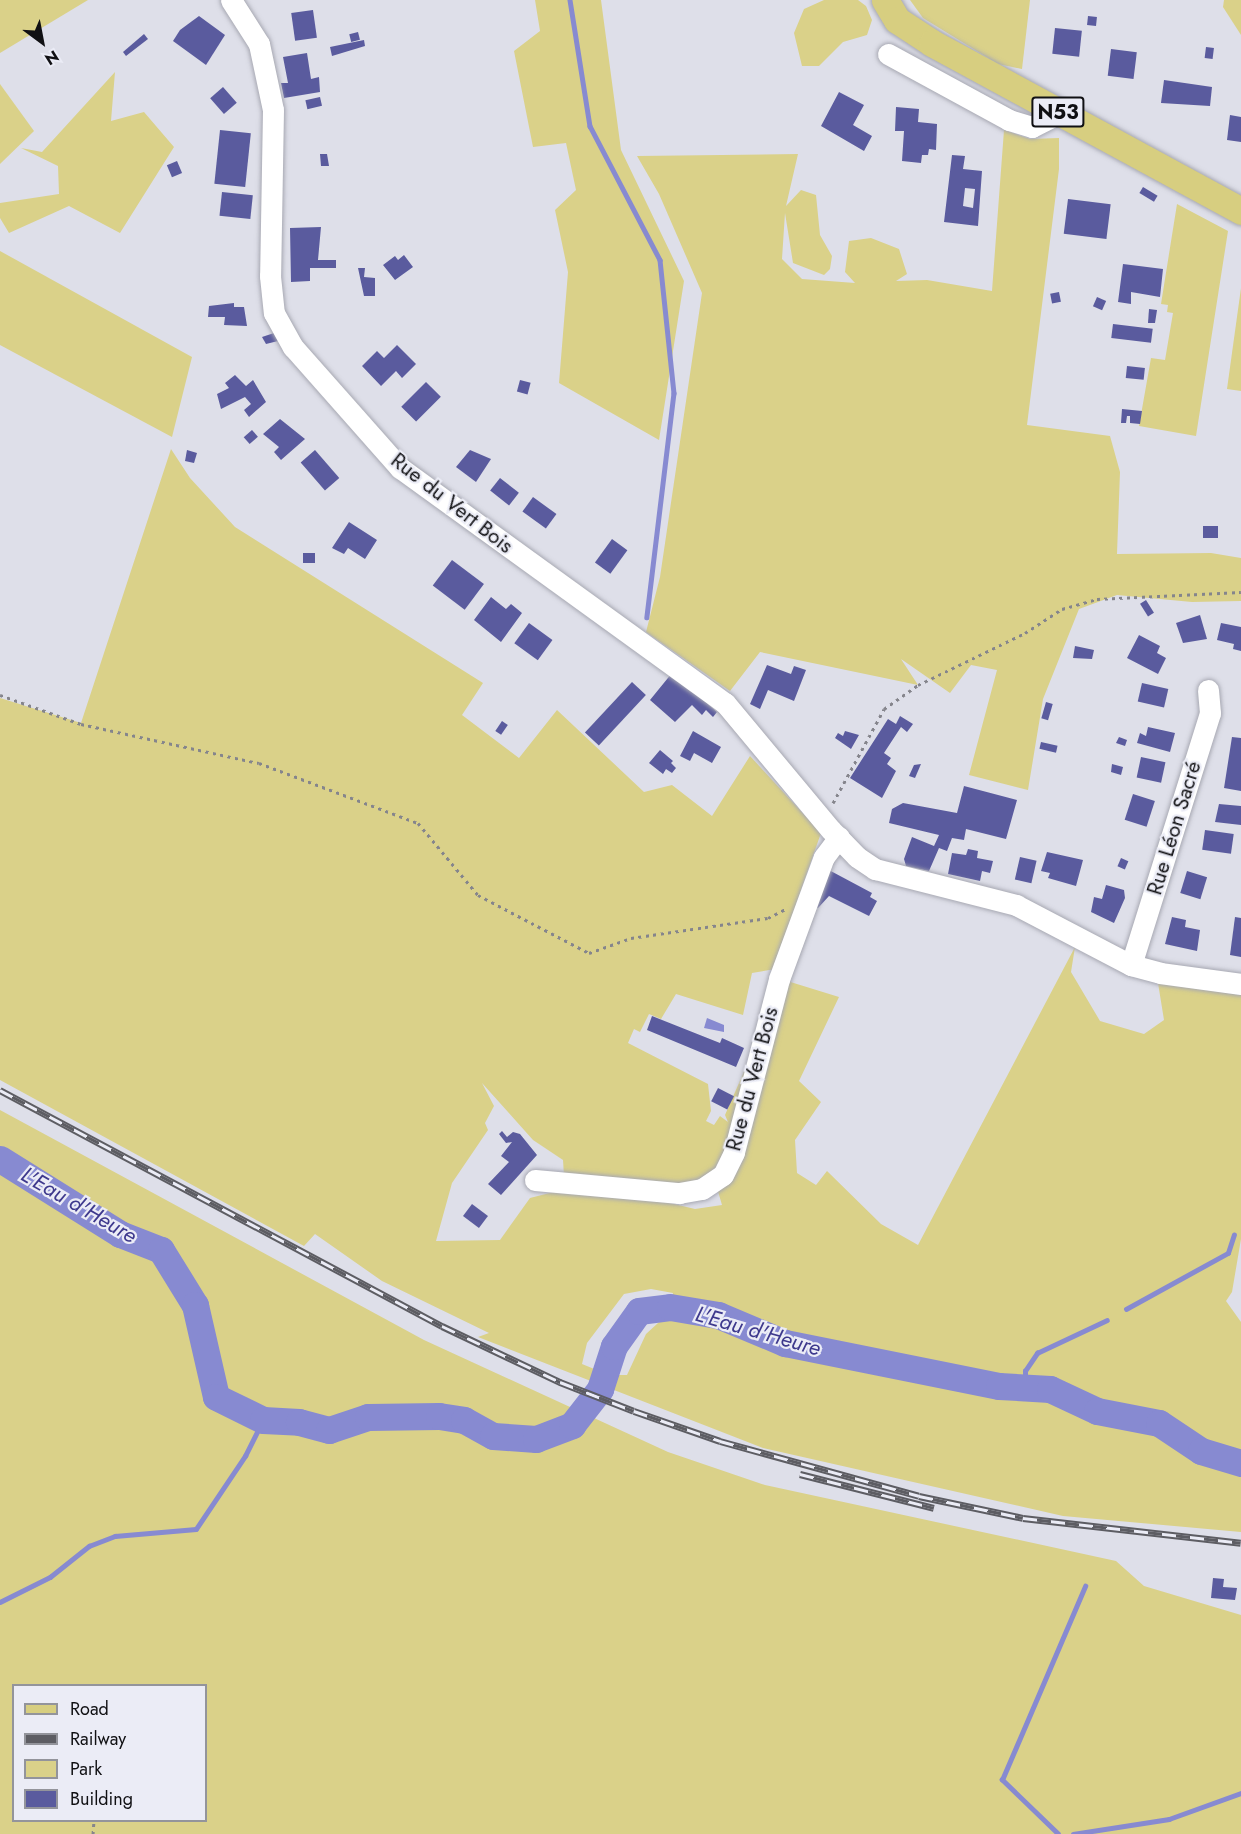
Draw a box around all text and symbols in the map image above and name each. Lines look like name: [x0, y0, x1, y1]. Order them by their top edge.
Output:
north arrow: [12, 12, 72, 72]
text: N: [40, 45, 63, 71]
road number: N53: [1031, 95, 1085, 129]
street label: Rue du Vert Bois: [386, 448, 518, 558]
street label: Rue Léon Sacré: [1142, 758, 1206, 898]
street label: Rue du Vert Bois: [721, 1004, 783, 1154]
water label: L'Eau d'Heure: [16, 1161, 142, 1249]
water label: L'Eau d'Heure: [692, 1301, 824, 1361]
legend: [12, 1684, 207, 1822]
text: Road: [70, 1696, 109, 1722]
text: Railway: [70, 1726, 126, 1752]
text: Park: [70, 1756, 102, 1782]
text: Building: [70, 1786, 133, 1812]

